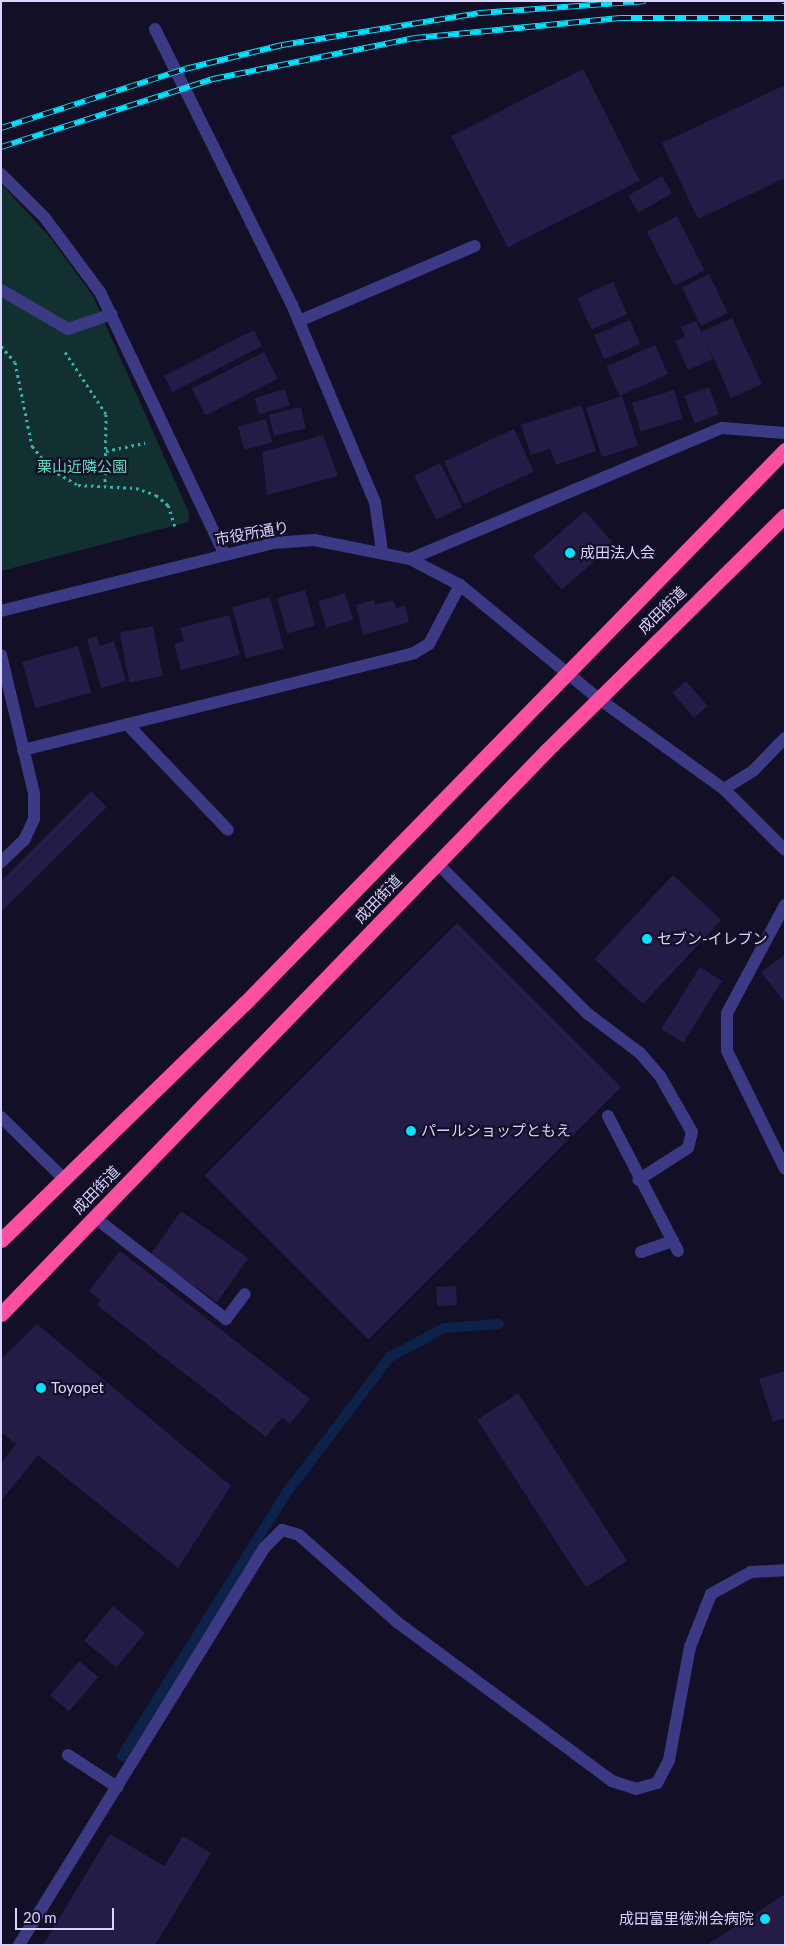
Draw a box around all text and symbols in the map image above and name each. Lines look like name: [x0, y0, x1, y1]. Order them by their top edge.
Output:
park label: 栗山近隣公園: [37, 458, 127, 476]
street label: 市役所通り: [214, 518, 290, 548]
place label: 成田法人会: [580, 544, 655, 562]
marker: 成田法人会: [564, 547, 576, 559]
street label: 成田街道: [634, 583, 690, 637]
street label: 成田街道: [351, 871, 405, 927]
place label: セブン-イレブン: [657, 930, 768, 948]
marker: セブン-イレブン: [641, 933, 653, 945]
place label: パールショップともえ: [421, 1122, 571, 1140]
marker: パールショップともえ: [405, 1125, 417, 1137]
street label: 成田街道: [69, 1162, 123, 1218]
place label: Toyopet: [51, 1379, 104, 1397]
marker: Toyopet: [35, 1382, 47, 1394]
scale bar: [18, 1898, 116, 1930]
text: 20 m: [23, 1908, 57, 1926]
place label: 成田富里徳洲会病院: [619, 1910, 754, 1928]
marker: 成田富里徳洲会病院: [758, 1912, 772, 1926]

